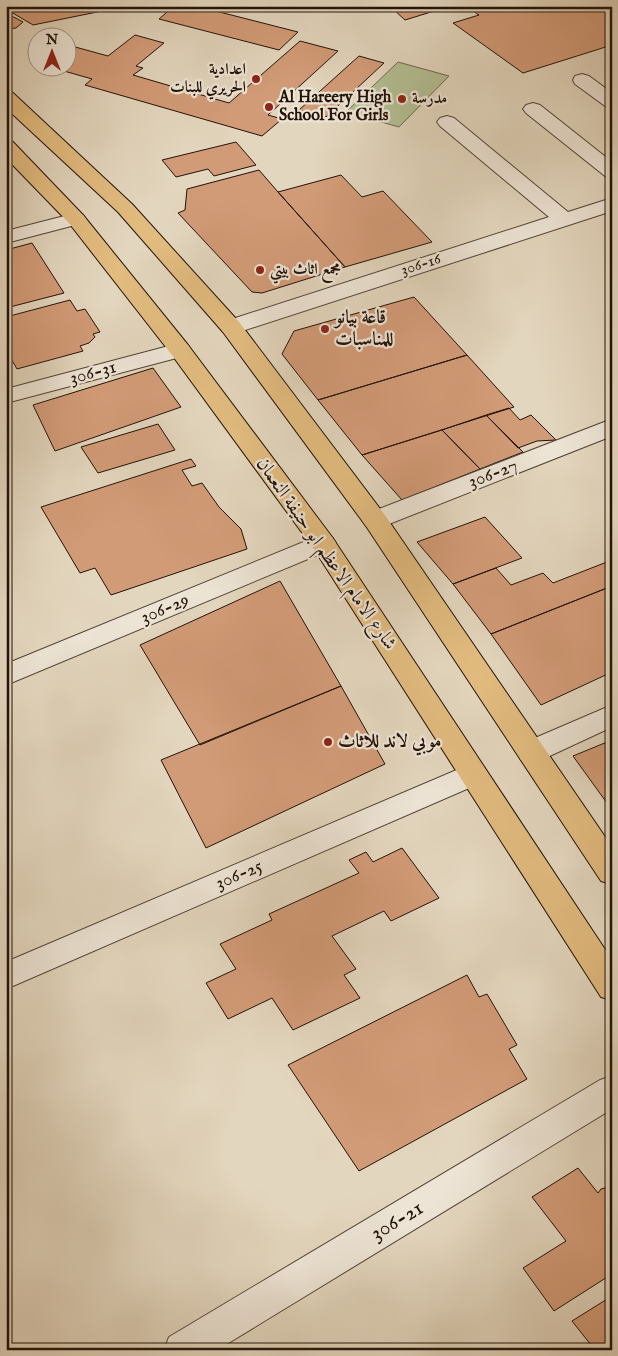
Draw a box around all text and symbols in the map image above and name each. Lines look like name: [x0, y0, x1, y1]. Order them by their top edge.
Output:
north arrow: [28, 28, 78, 78]
text: N: [45, 31, 58, 49]
place label: اعدادية الحريري للبنات: [170, 60, 246, 100]
marker: اعدادية الحريري للبنات: [250, 73, 262, 85]
place label: Al Hareery High School For Girls: [278, 88, 392, 126]
place label: مدرسة: [412, 89, 447, 109]
marker: مدرسة: [396, 93, 408, 105]
marker: Al Hareery High School For Girls: [263, 101, 275, 113]
street label: 306-16: [399, 249, 444, 281]
place label: مجمع اثاث بيتي: [270, 260, 341, 284]
marker: مجمع اثاث بيتي: [254, 264, 266, 276]
place label: قاعة بيانو للمناسبات: [333, 306, 393, 352]
marker: قاعة بيانو للمناسبات: [319, 323, 331, 335]
street label: 306-31: [67, 355, 119, 391]
street label: شارع الامام الاعظم ابو حنيفة النعمان: [246, 453, 402, 658]
street label: 306-27: [465, 454, 521, 494]
street label: 306-29: [137, 588, 193, 630]
place label: موبي لاند للاثاث: [338, 730, 441, 756]
marker: موبي لاند للاثاث: [322, 736, 334, 748]
street label: 306-25: [212, 854, 266, 896]
street label: 306-21: [365, 1194, 429, 1248]

